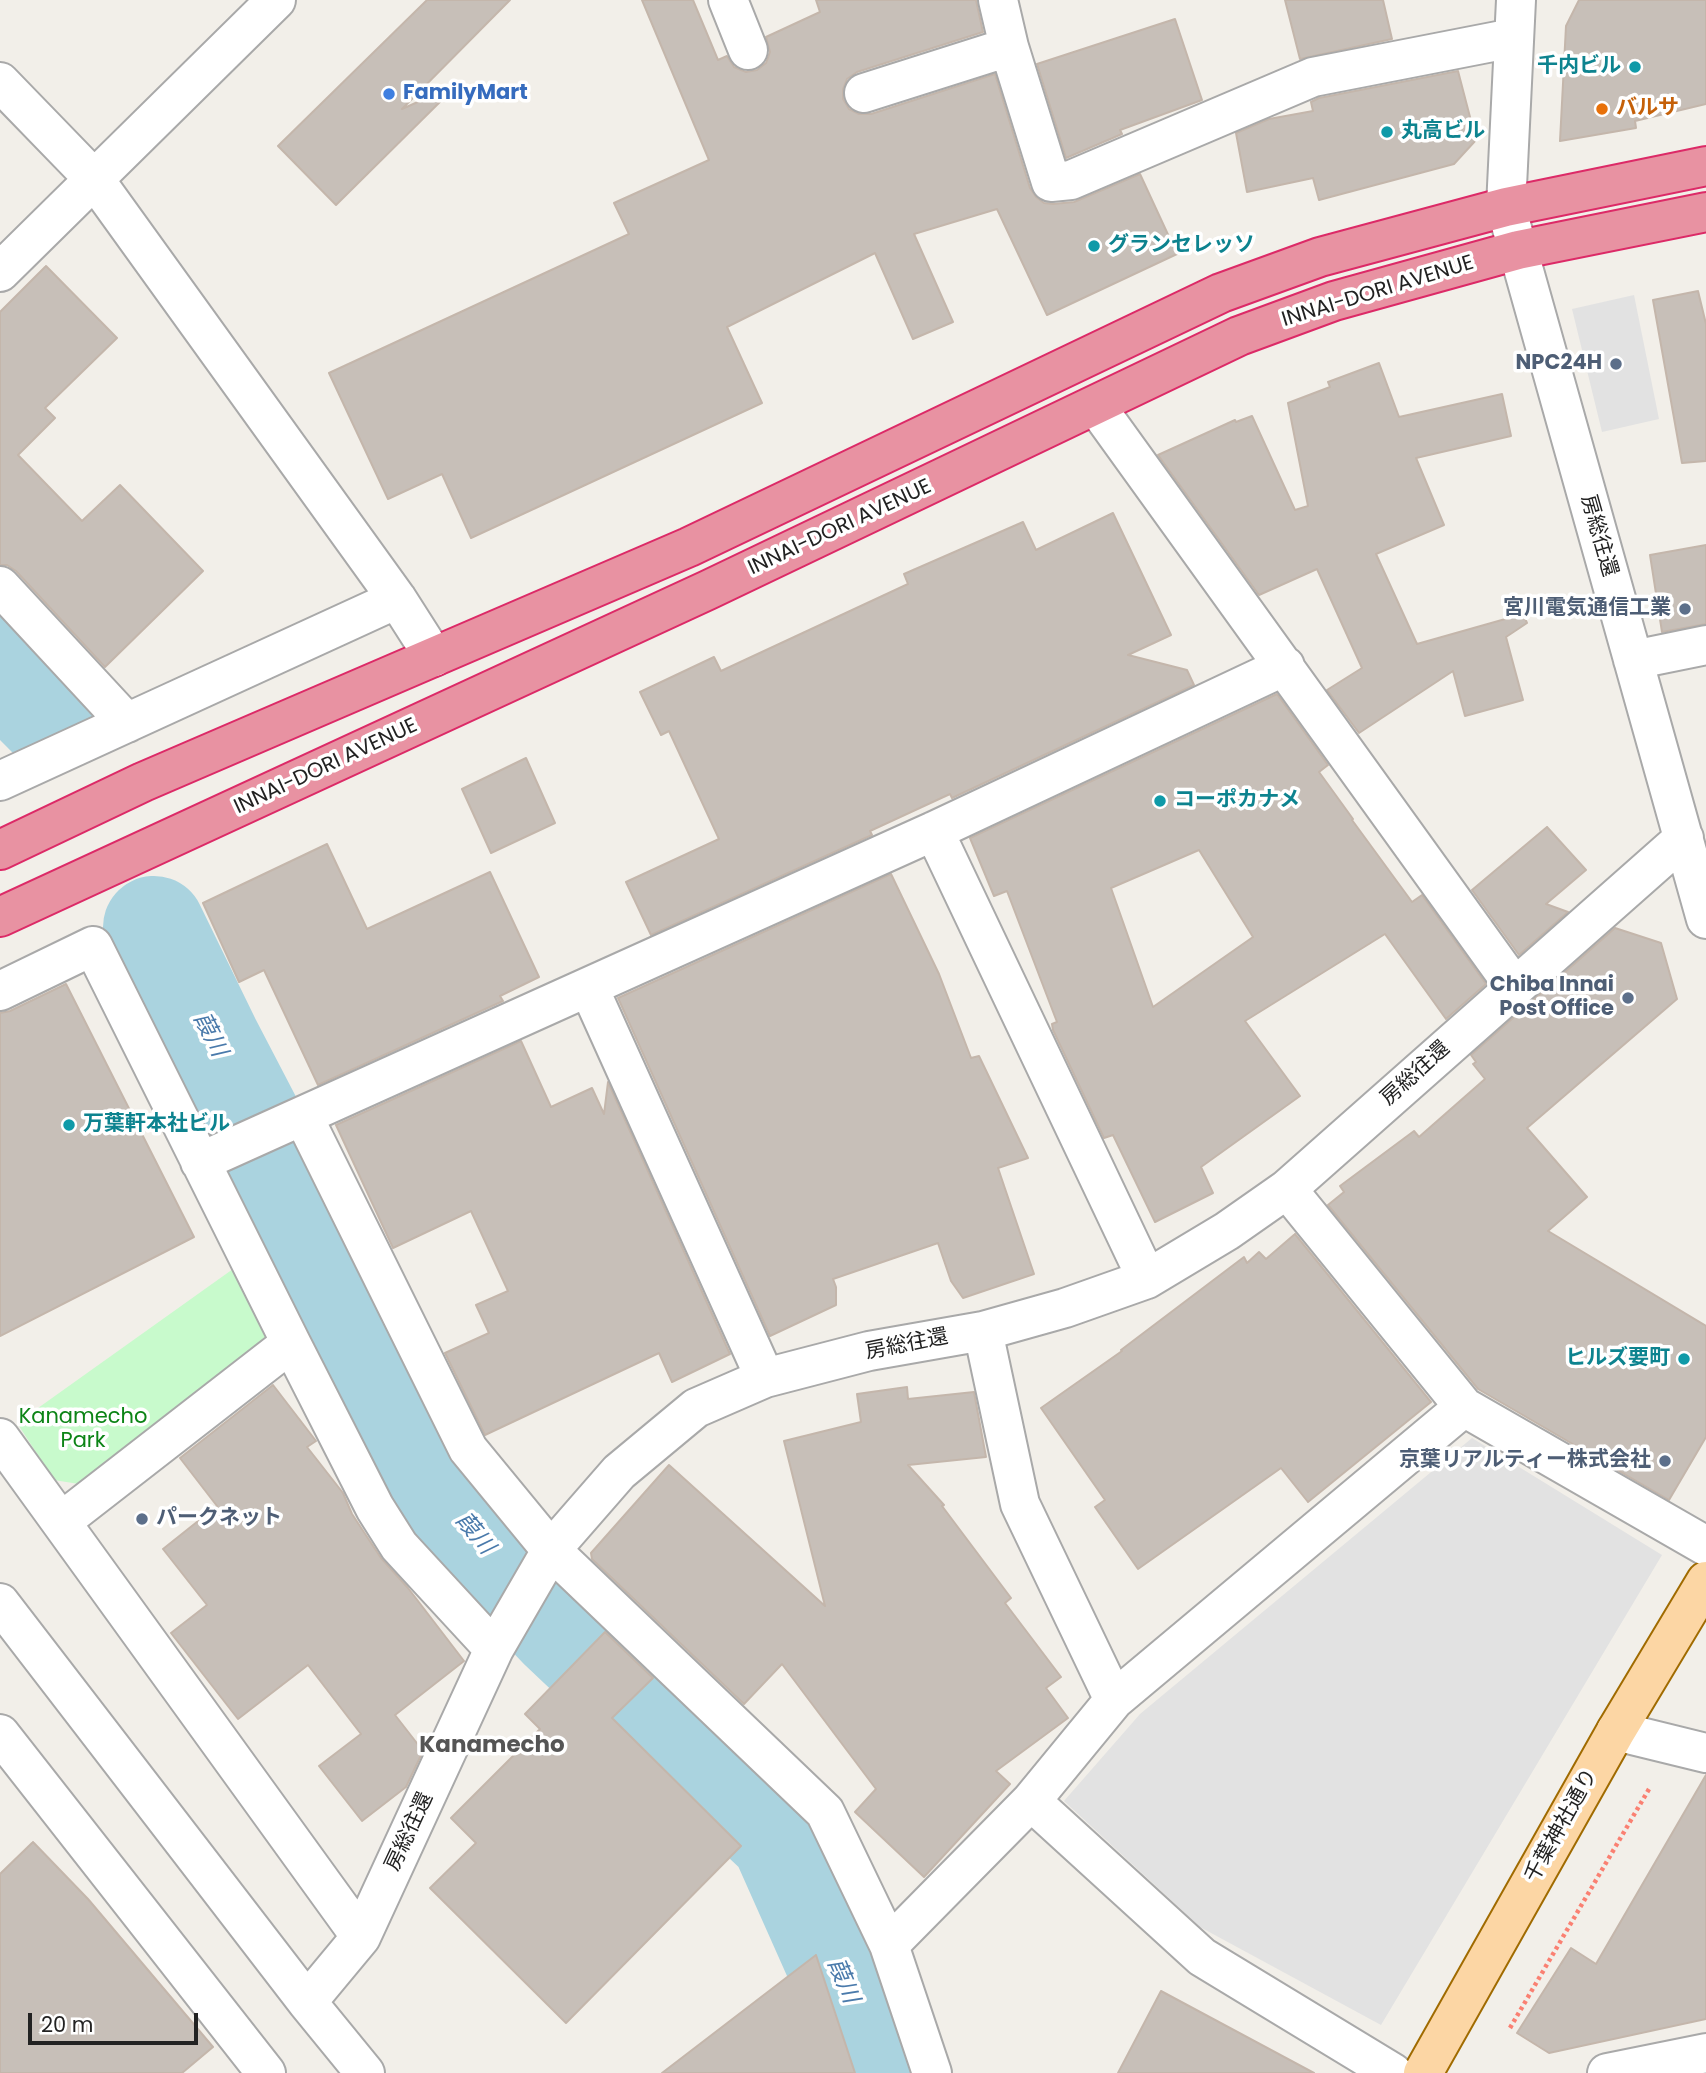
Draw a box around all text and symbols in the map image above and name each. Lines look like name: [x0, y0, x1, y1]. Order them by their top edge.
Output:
place label: 千内ビル: [1537, 54, 1621, 80]
marker: 千内ビル: [1627, 59, 1643, 75]
place label: FamilyMart: [403, 81, 528, 107]
marker: FamilyMart: [381, 86, 397, 102]
place label: バルサ: [1616, 96, 1679, 122]
marker: バルサ: [1594, 101, 1610, 117]
place label: 丸高ビル: [1401, 119, 1485, 145]
marker: 丸高ビル: [1379, 124, 1395, 140]
place label: グランセレッソ: [1108, 233, 1255, 259]
marker: グランセレッソ: [1086, 238, 1102, 254]
street label: INNAI-DORI AVENUE: [1279, 251, 1477, 333]
place label: NPC24H: [1516, 351, 1602, 377]
marker: NPC24H: [1608, 356, 1624, 372]
street label: INNAI-DORI AVENUE: [744, 474, 936, 582]
street label: 房総往還: [1574, 492, 1622, 580]
place label: 宮川電気通信工業: [1503, 596, 1671, 622]
marker: 宮川電気通信工業: [1677, 601, 1693, 617]
street label: INNAI-DORI AVENUE: [230, 713, 422, 821]
place label: コーポカナメ: [1174, 788, 1300, 814]
marker: コーポカナメ: [1152, 793, 1168, 809]
place label: Chiba Innai Post Office: [1490, 973, 1614, 1023]
marker: Chiba Innai Post Office: [1620, 990, 1636, 1006]
water label: 葭川: [186, 1008, 232, 1062]
street label: 房総往還: [1376, 1037, 1456, 1111]
place label: 万葉軒本社ビル: [83, 1112, 230, 1138]
marker: 万葉軒本社ビル: [61, 1117, 77, 1133]
street label: 房総往還: [863, 1325, 951, 1365]
place label: ヒルズ要町: [1565, 1346, 1670, 1372]
marker: ヒルズ要町: [1676, 1351, 1692, 1367]
park label: Kanamecho Park: [19, 1405, 147, 1455]
place label: 京葉リアルティー株式会社: [1399, 1448, 1651, 1474]
marker: 京葉リアルティー株式会社: [1657, 1453, 1673, 1469]
place label: パークネット: [156, 1506, 282, 1532]
water label: 葭川: [449, 1508, 499, 1560]
marker: パークネット: [134, 1511, 150, 1527]
district label: Kanamecho: [419, 1732, 565, 1760]
street label: 千葉神社通り: [1520, 1765, 1604, 1887]
street label: 房総往還: [381, 1789, 439, 1875]
water label: 葭川: [820, 1954, 864, 2008]
scale bar: [32, 2000, 201, 2044]
text: 20 m: [41, 2010, 94, 2039]

